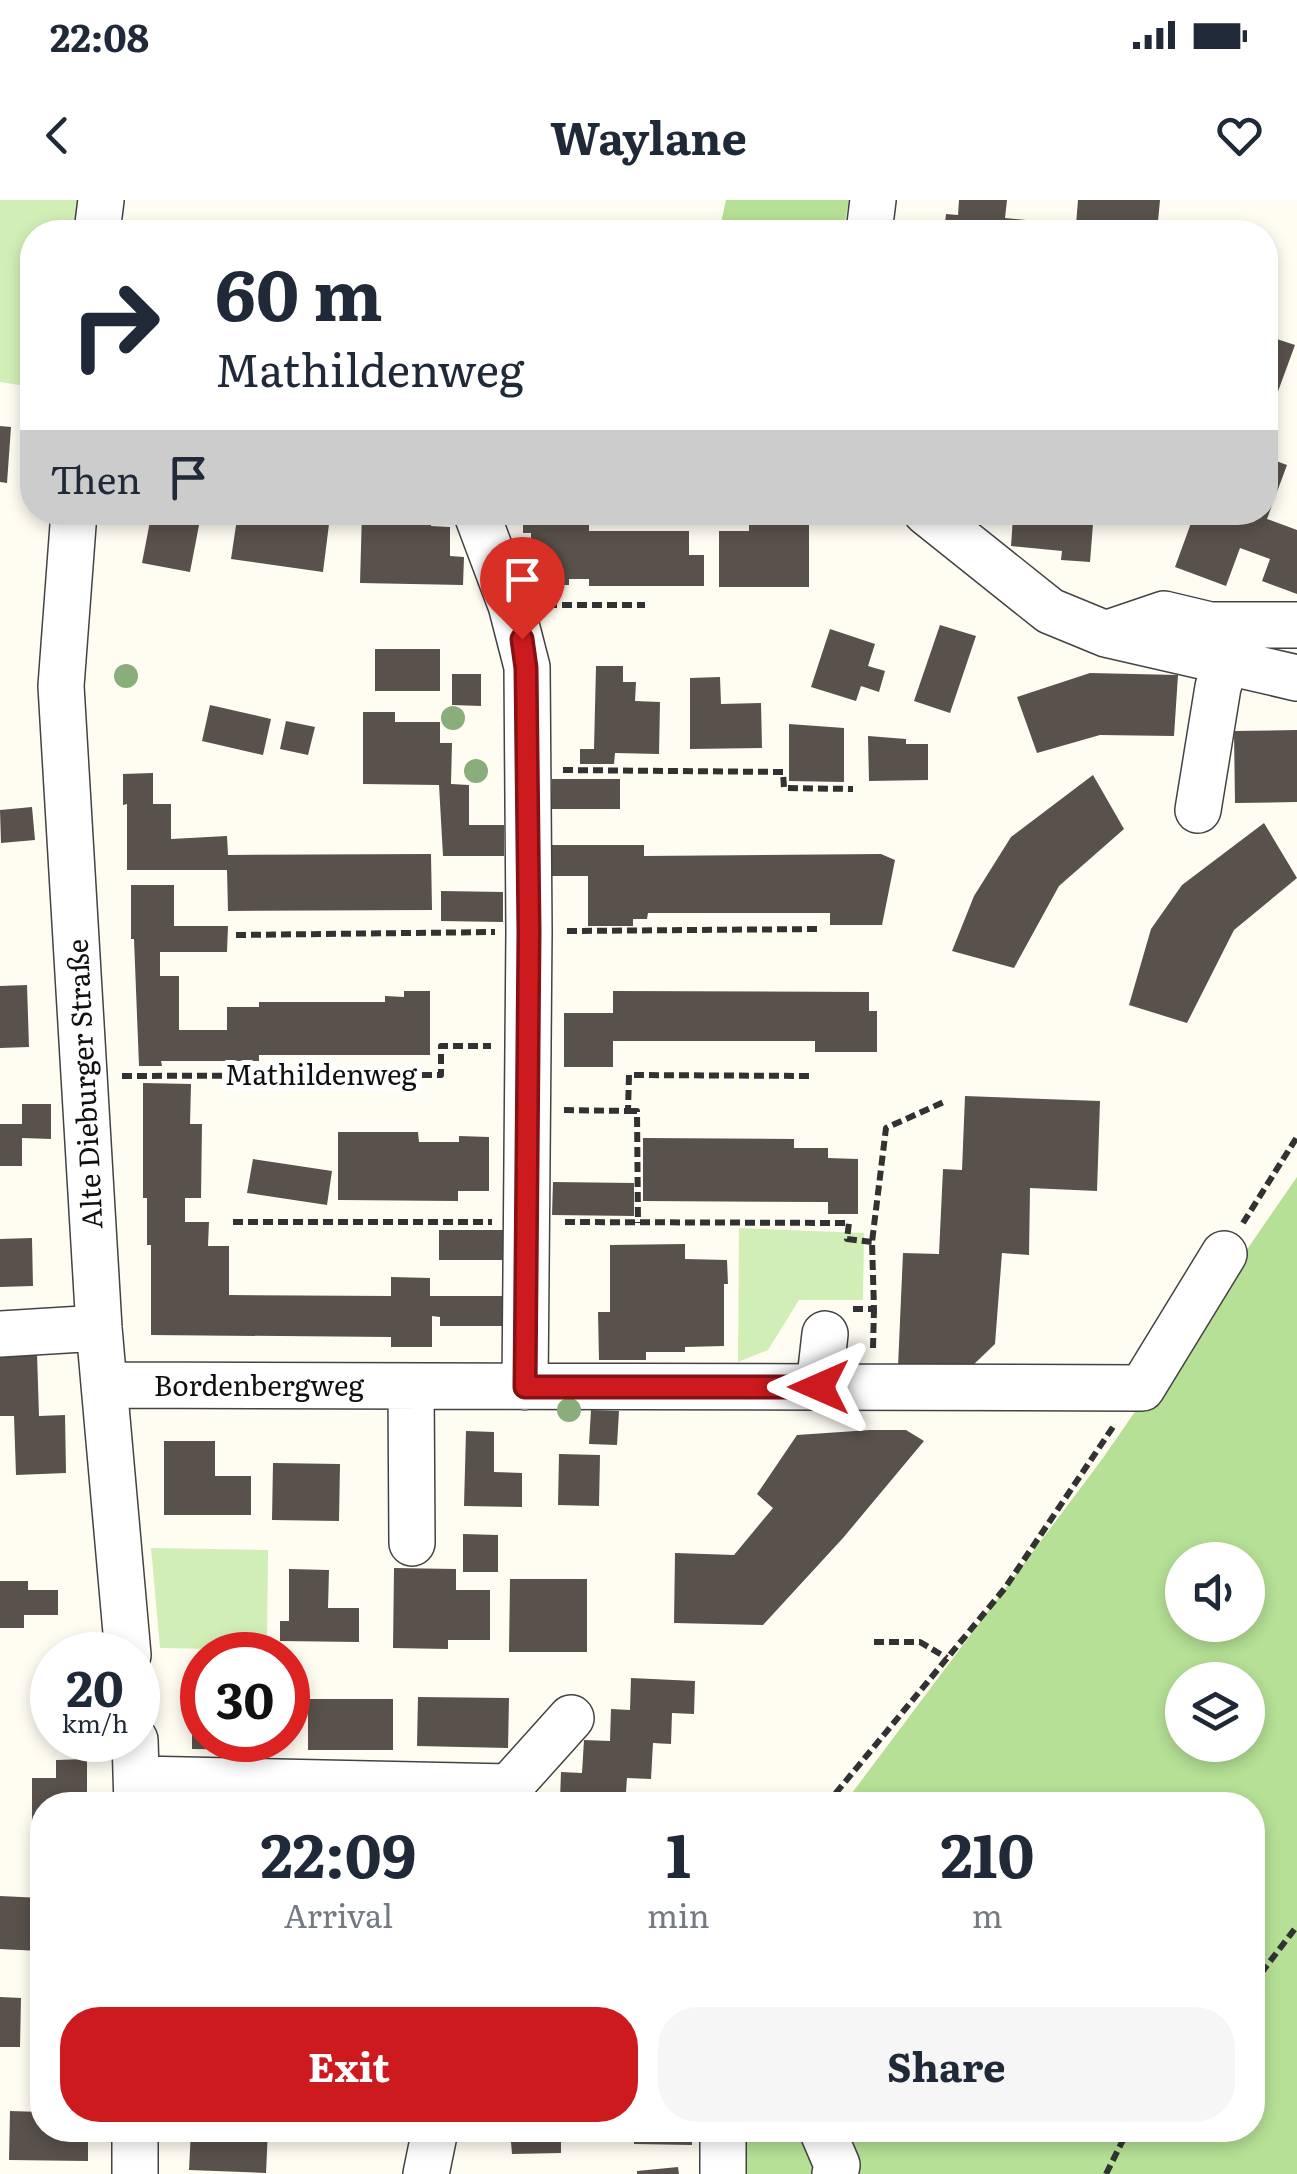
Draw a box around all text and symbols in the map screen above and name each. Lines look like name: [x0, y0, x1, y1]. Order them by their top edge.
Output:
text: 22:08: [50, 7, 149, 64]
text: Waylane: [550, 102, 747, 169]
icon: back: [30, 108, 85, 163]
icon: heart: [1212, 108, 1267, 163]
text: 60 m: [215, 239, 383, 343]
icon: right: [50, 260, 180, 390]
text: Mathildenweg: [215, 334, 524, 401]
text: Then: [50, 449, 141, 506]
icon: arrive: [161, 450, 216, 505]
pin: [480, 537, 565, 640]
icon: arrive: [495, 552, 550, 607]
street label: Alte Dieburger Straße: [54, 938, 112, 1230]
street label: Mathildenweg: [225, 1052, 418, 1094]
position arrow: [767, 1335, 871, 1439]
street label: Bordenbergweg: [154, 1363, 365, 1405]
map controls: [1165, 1542, 1265, 1762]
button: sound: [1165, 1542, 1265, 1642]
speed limit sign: 30: [180, 1632, 310, 1762]
text: 20: [66, 1648, 124, 1722]
button: layers: [1165, 1662, 1265, 1762]
text: km/h: [62, 1704, 128, 1741]
text: 22:09: [261, 1807, 416, 1896]
text: 1: [666, 1807, 691, 1896]
text: 210: [940, 1807, 1034, 1896]
text: Arrival: [284, 1890, 393, 1938]
text: min: [647, 1890, 710, 1938]
text: m: [972, 1890, 1003, 1938]
button: Exit: [60, 2007, 638, 2122]
button: Share: [658, 2007, 1235, 2122]

